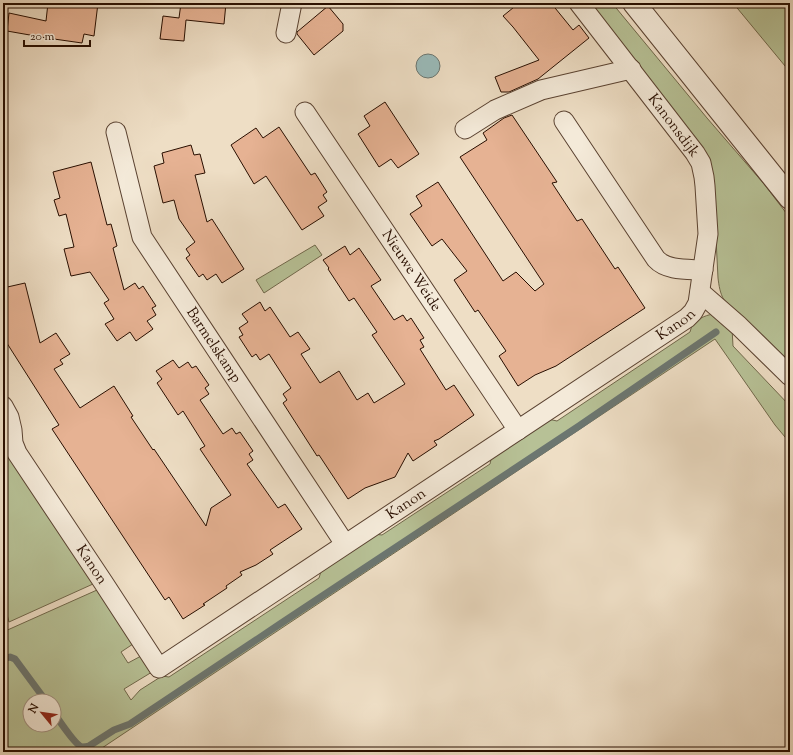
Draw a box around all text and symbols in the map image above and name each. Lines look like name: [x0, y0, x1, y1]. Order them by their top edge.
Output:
scale bar: [24, 22, 90, 48]
text: 20 m: [30, 28, 55, 46]
street label: Kanonsdijk: [642, 90, 704, 162]
street label: Nieuwe Weide: [376, 226, 446, 316]
street label: Barmelskamp: [181, 303, 246, 387]
street label: Kanon: [652, 304, 701, 346]
street label: Kanon: [382, 483, 430, 525]
street label: Kanon: [71, 541, 112, 589]
north arrow: [22, 693, 62, 733]
text: N: [25, 701, 43, 717]

